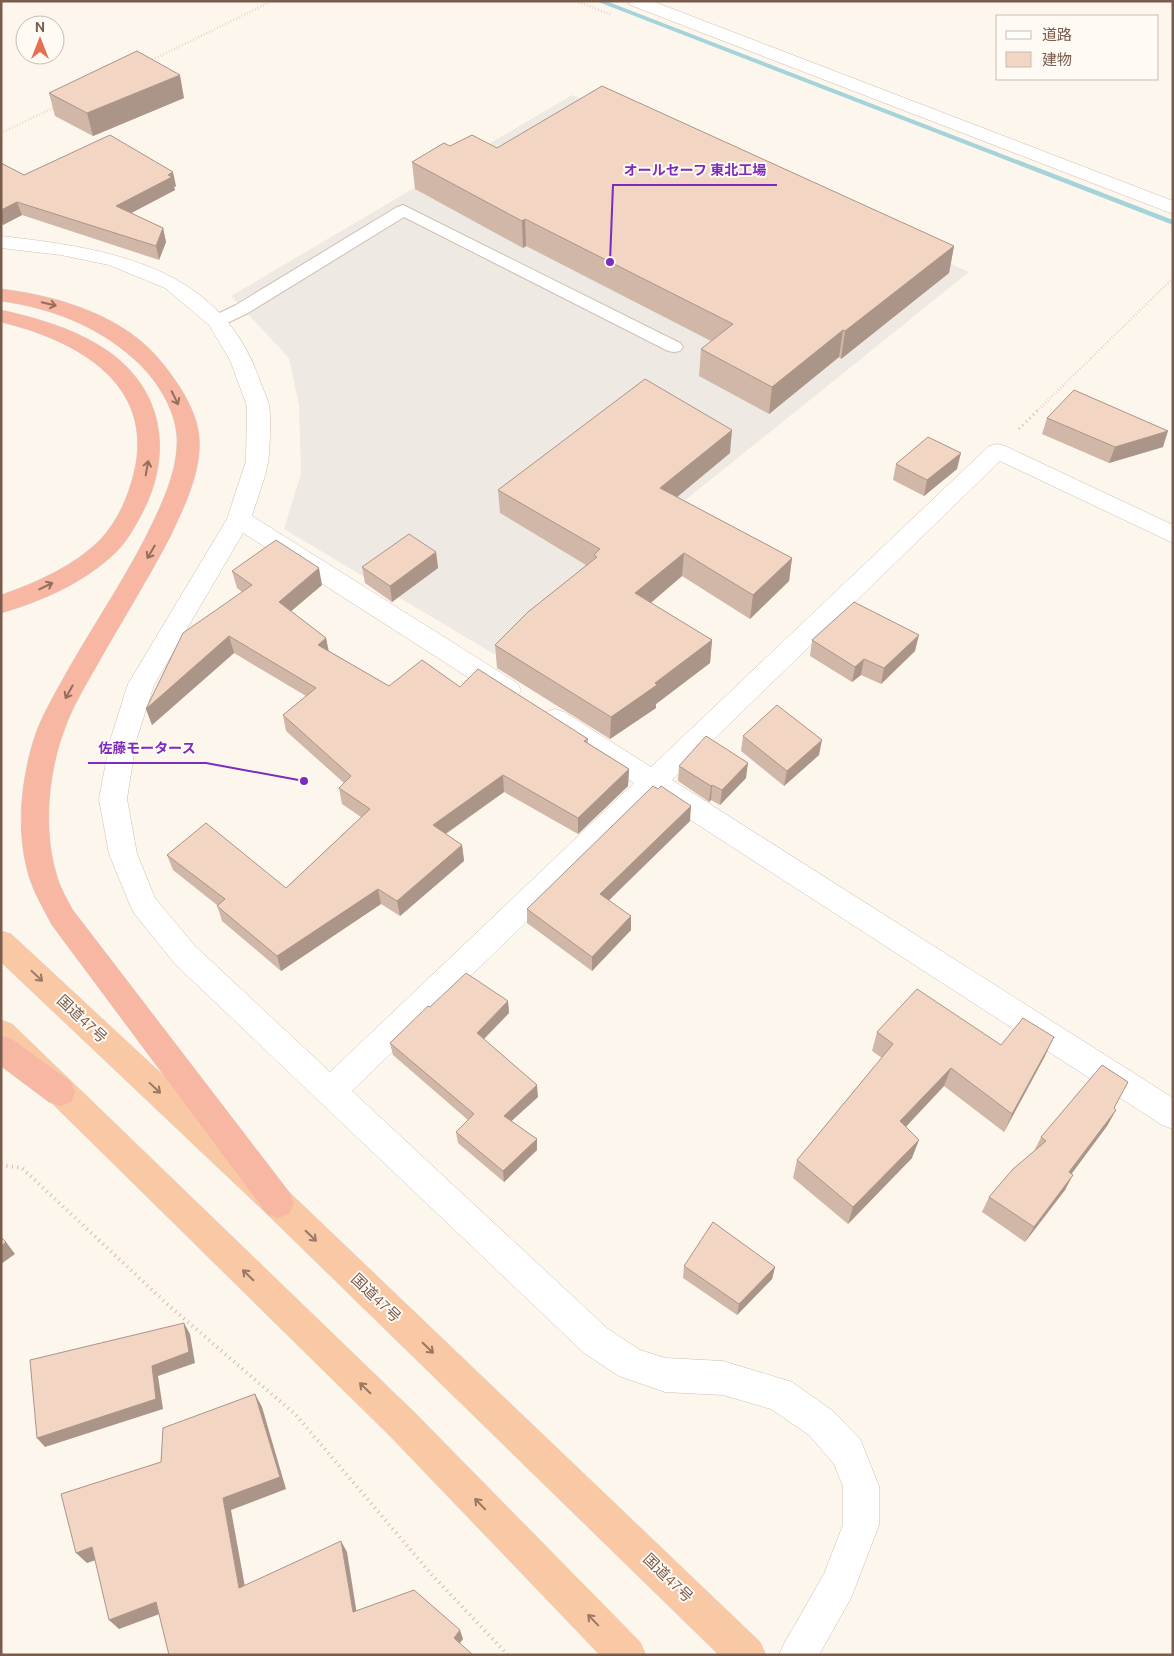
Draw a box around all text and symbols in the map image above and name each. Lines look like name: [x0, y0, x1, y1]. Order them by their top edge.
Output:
north arrow: [15, 15, 65, 65]
legend: [996, 15, 1159, 80]
text: N: [35, 19, 45, 35]
text: 道路: [1042, 26, 1072, 43]
text: 建物: [1042, 51, 1072, 68]
callout: オールセーフ 東北工場: [613, 156, 777, 185]
text: オールセーフ 東北工場: [624, 162, 766, 178]
one-way arrow: [40, 300, 56, 309]
one-way arrow: [170, 390, 180, 405]
one-way arrow: [143, 460, 153, 476]
one-way arrow: [146, 544, 156, 558]
one-way arrow: [38, 580, 53, 590]
one-way arrow: [64, 684, 74, 699]
callout: 佐藤モータース: [88, 734, 206, 763]
text: 佐藤モータース: [98, 740, 196, 756]
one-way arrow: [30, 970, 43, 982]
street label: 国道47号: [54, 991, 111, 1046]
one-way arrow: [149, 1082, 161, 1094]
one-way arrow: [305, 1230, 318, 1242]
one-way arrow: [242, 1269, 255, 1281]
street label: 国道47号: [348, 1270, 405, 1325]
one-way arrow: [422, 1342, 435, 1354]
one-way arrow: [359, 1382, 371, 1394]
one-way arrow: [474, 1498, 486, 1510]
street label: 国道47号: [640, 1550, 697, 1605]
one-way arrow: [587, 1614, 599, 1626]

